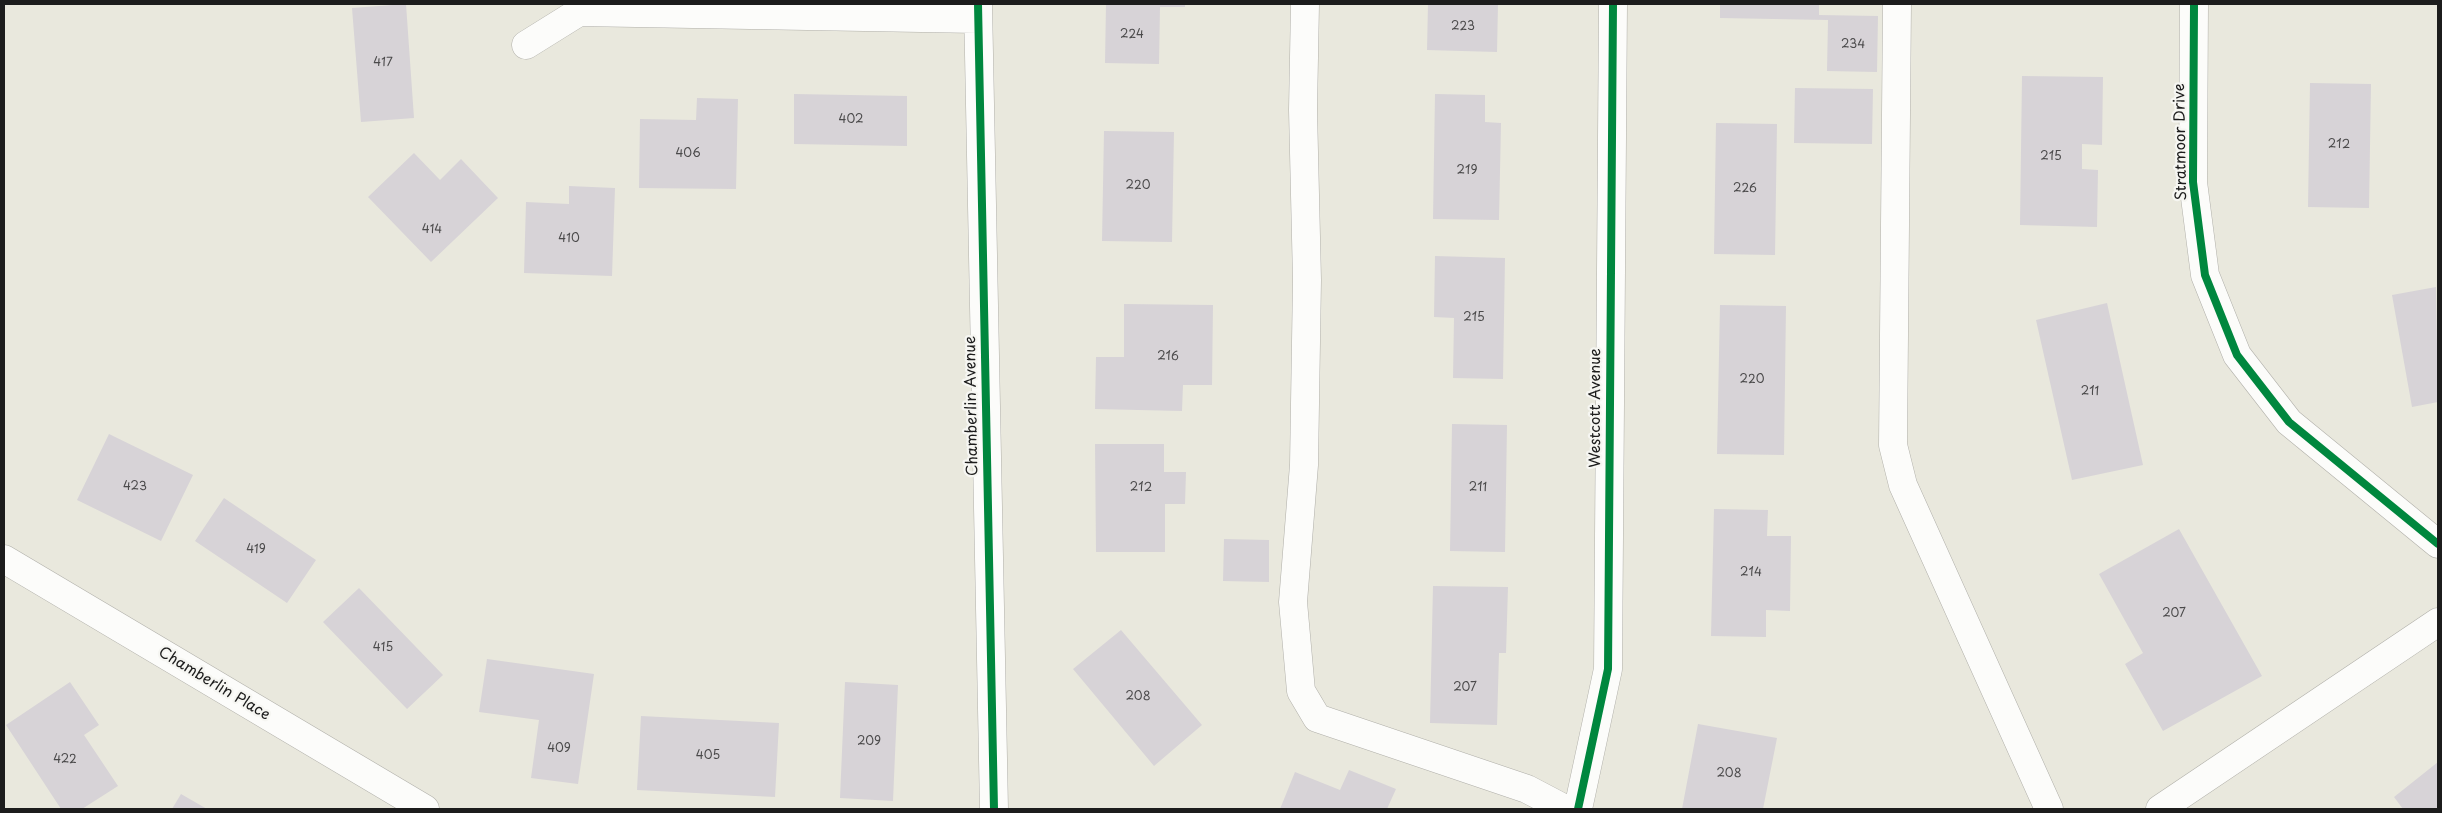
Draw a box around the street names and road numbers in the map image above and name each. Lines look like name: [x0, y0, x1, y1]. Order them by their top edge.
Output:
street label: Stratmoor Drive: [2171, 83, 2191, 201]
street label: Chamberlin Avenue: [962, 336, 982, 476]
street label: Westcott Avenue: [1587, 348, 1605, 468]
street label: Chamberlin Place: [155, 644, 273, 724]

